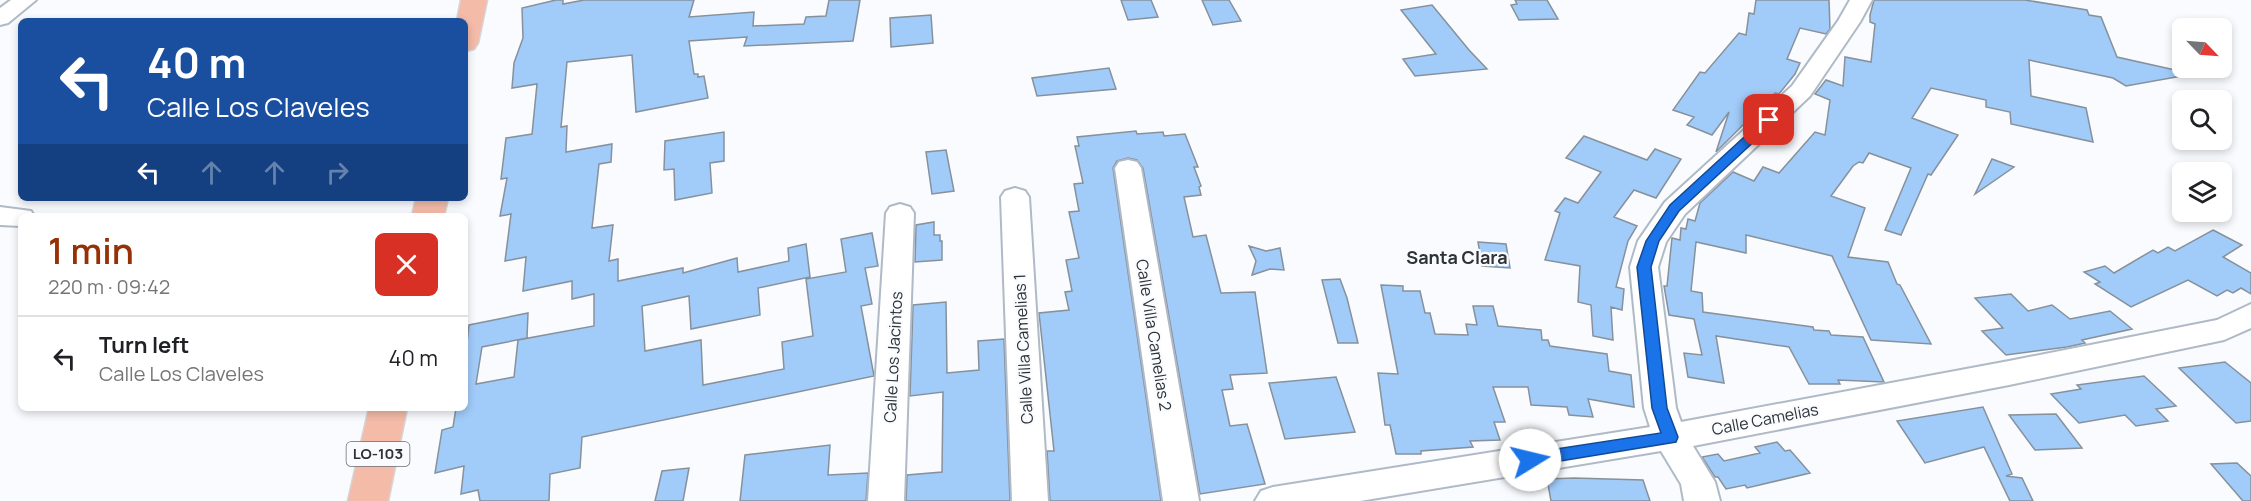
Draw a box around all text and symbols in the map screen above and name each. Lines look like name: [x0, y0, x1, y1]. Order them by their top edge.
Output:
north arrow: [2172, 18, 2232, 78]
map controls: [2172, 18, 2232, 222]
text: 40 m: [147, 33, 246, 91]
icon: left: [48, 42, 126, 120]
text: Calle Los Claveles: [147, 88, 370, 125]
button: search: [2172, 90, 2232, 150]
pin: [1743, 94, 1794, 145]
icon: arrive: [1752, 103, 1785, 136]
icon: left: [132, 156, 165, 189]
icon: ahead: [195, 156, 228, 189]
icon: ahead: [258, 156, 291, 189]
icon: right: [321, 156, 354, 189]
button: layers: [2172, 162, 2232, 222]
text: 1 min: [48, 226, 134, 275]
button: close: [375, 233, 438, 296]
district label: Santa Clara: [1406, 245, 1508, 269]
street label: Calle Villa Camelias 2: [1131, 258, 1177, 412]
text: 220 m · 09:42: [48, 273, 170, 300]
street label: Calle Villa Camelias 1: [1008, 273, 1038, 425]
street label: Calle Los Jacintos: [879, 291, 907, 423]
text: Turn left: [99, 330, 189, 360]
icon: left: [48, 342, 81, 375]
text: 40 m: [389, 343, 438, 373]
text: Calle Los Claveles: [99, 360, 264, 387]
street label: Calle Camelias: [1710, 398, 1820, 440]
position arrow: [1498, 428, 1562, 492]
road number: LO-103: [346, 442, 410, 466]

